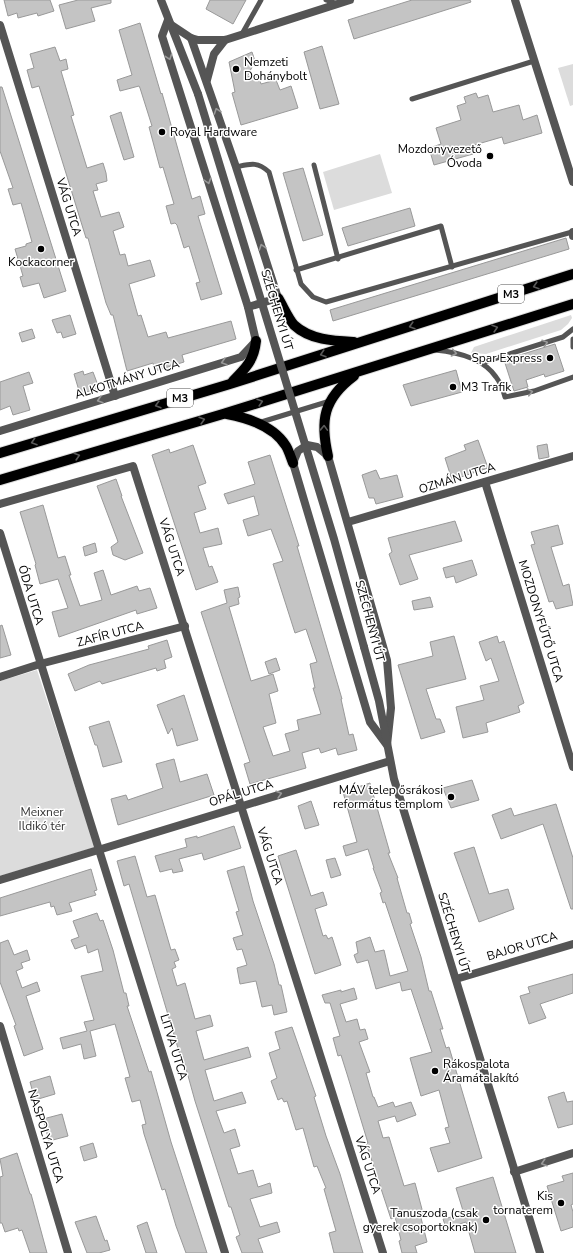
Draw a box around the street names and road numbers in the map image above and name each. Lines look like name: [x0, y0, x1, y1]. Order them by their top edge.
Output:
street label: VÁG UTCA: [52, 175, 86, 238]
street label: SZÉCHENYI ÚT: [257, 268, 297, 353]
road number: M3: [498, 285, 524, 303]
street label: ALKOTMÁNY UTCA: [73, 355, 181, 403]
road number: M3: [167, 389, 193, 407]
street label: OZMÁN UTCA: [417, 459, 497, 497]
street label: VÁG UTCA: [155, 515, 189, 578]
street label: MOZDONYFŰTŐ UTCA: [515, 558, 567, 684]
street label: ÓDA UTCA: [14, 563, 48, 627]
street label: SZÉCHENYI ÚT: [351, 578, 389, 664]
street label: ZAFÍR UTCA: [75, 617, 145, 651]
street label: OPÁL UTCA: [207, 776, 275, 810]
street label: VÁG UTCA: [253, 824, 287, 887]
street label: SZÉCHENYI ÚT: [434, 891, 474, 976]
street label: BAJOR UTCA: [485, 928, 560, 964]
street label: LITVA UTCA: [156, 1012, 192, 1082]
street label: NASPOLYA UTCA: [24, 1087, 68, 1185]
street label: VÁG UTCA: [351, 1133, 385, 1196]

